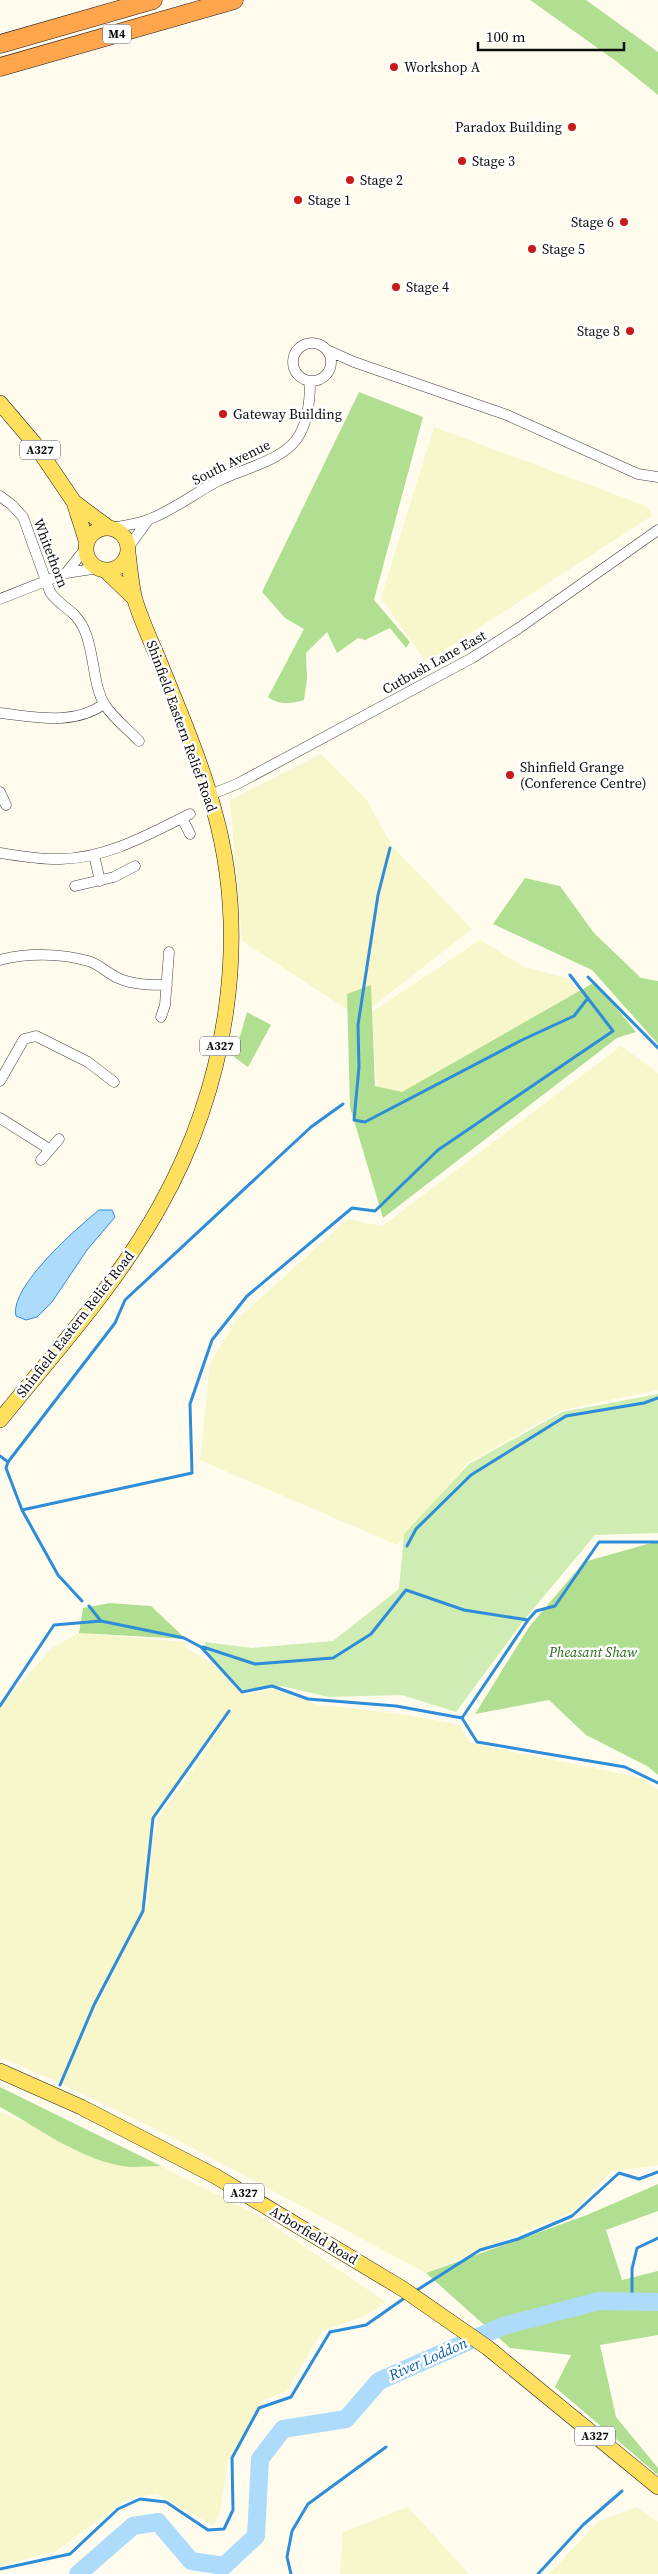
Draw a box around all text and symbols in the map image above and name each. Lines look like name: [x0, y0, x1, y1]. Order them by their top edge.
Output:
scale bar: [478, 20, 624, 52]
road number: M4: [103, 24, 131, 44]
text: 100 m: [486, 26, 526, 47]
place label: Workshop A: [404, 57, 481, 77]
marker: Workshop A: [388, 61, 400, 73]
place label: Paradox Building: [455, 117, 562, 137]
marker: Paradox Building: [566, 121, 578, 133]
place label: Stage 3: [472, 151, 515, 171]
marker: Stage 3: [456, 155, 468, 167]
place label: Stage 2: [360, 170, 403, 190]
marker: Stage 2: [344, 174, 356, 186]
place label: Stage 1: [308, 190, 351, 210]
marker: Stage 1: [292, 194, 304, 206]
place label: Stage 6: [571, 212, 614, 232]
marker: Stage 6: [618, 216, 630, 228]
place label: Stage 5: [542, 239, 585, 259]
marker: Stage 5: [526, 243, 538, 255]
place label: Stage 4: [406, 277, 449, 297]
marker: Stage 4: [390, 281, 402, 293]
place label: Stage 8: [577, 321, 620, 341]
marker: Stage 8: [624, 325, 636, 337]
place label: Gateway Building: [233, 404, 342, 424]
marker: Gateway Building: [217, 408, 229, 420]
street label: South Avenue: [188, 434, 274, 490]
road number: A327: [20, 440, 60, 460]
street label: Whitethorn: [29, 515, 74, 591]
street label: Cutbush Lane East: [379, 625, 490, 699]
street label: Shinfield Eastern Relief Road: [142, 637, 222, 815]
place label: Shinfield Grange (Conference Centre): [520, 757, 646, 793]
marker: Shinfield Grange (Conference Centre): [504, 769, 516, 781]
road number: A327: [200, 1036, 240, 1056]
street label: Shinfield Eastern Relief Road: [11, 1246, 139, 1402]
park label: Pheasant Shaw: [548, 1642, 638, 1662]
road number: A327: [224, 2184, 264, 2202]
street label: Arborfield Road: [266, 2201, 362, 2269]
water label: River Loddon: [384, 2332, 471, 2386]
road number: A327: [575, 2426, 615, 2446]

